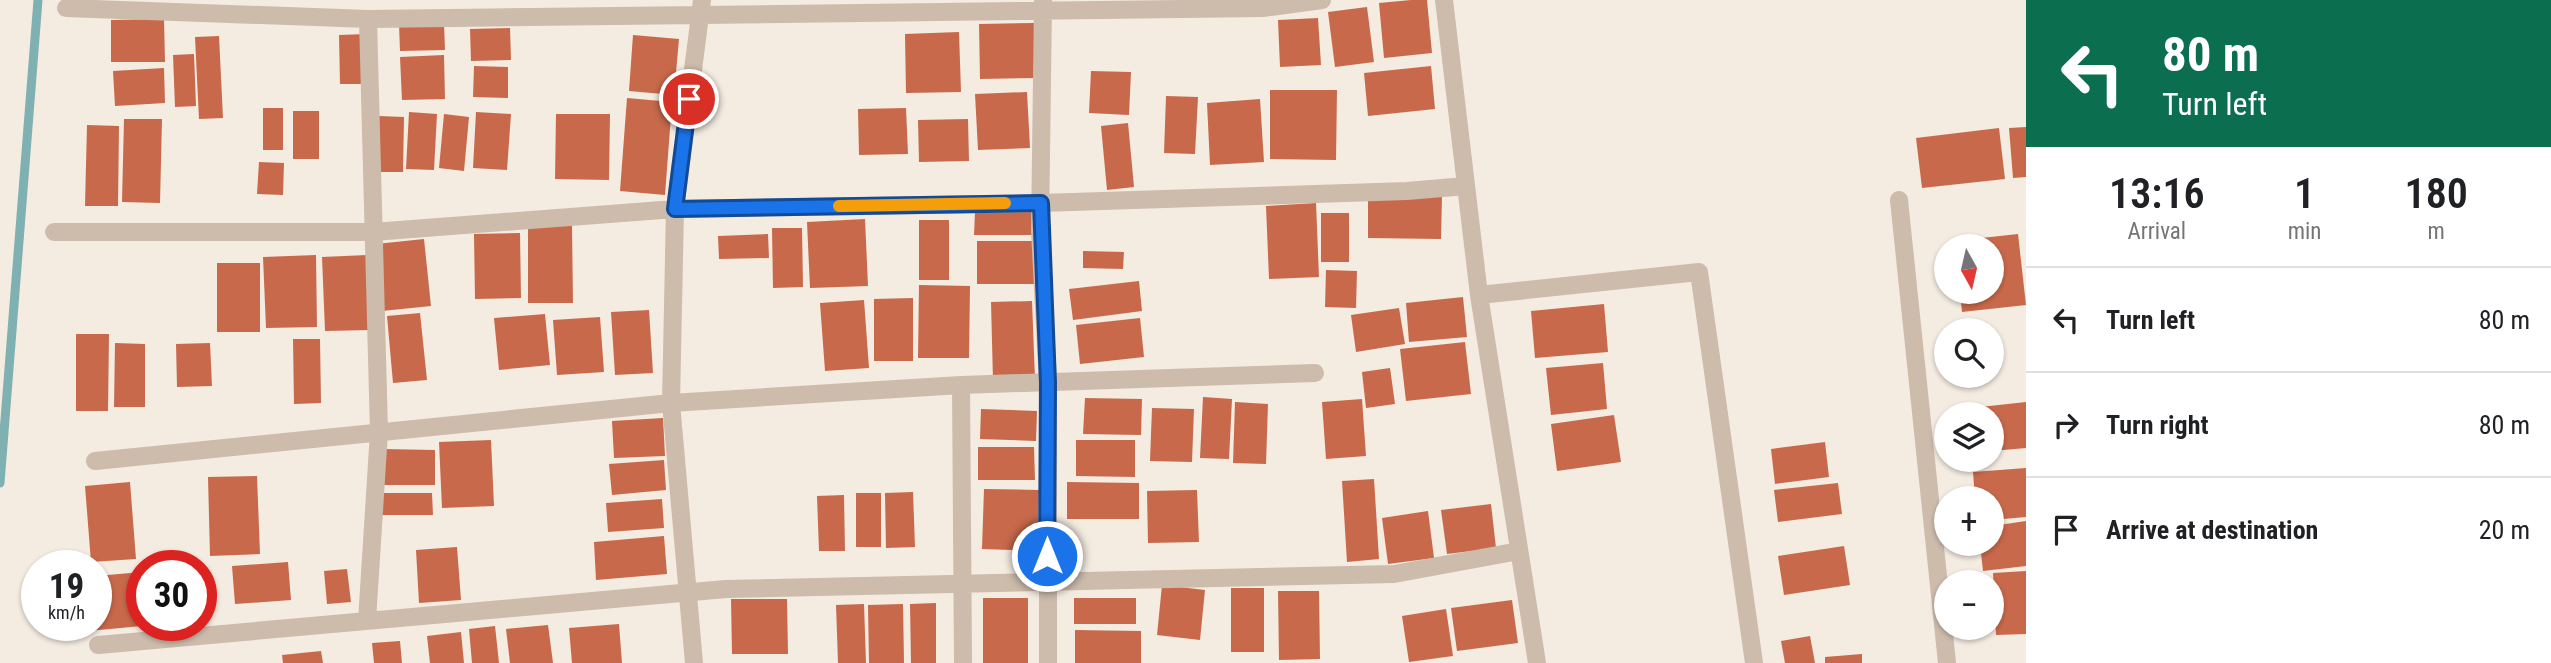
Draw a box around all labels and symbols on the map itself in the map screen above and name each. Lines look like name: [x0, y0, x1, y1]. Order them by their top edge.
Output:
pin: [659, 69, 719, 129]
north arrow: [1934, 234, 2004, 304]
position arrow: [1010, 519, 1084, 593]
speed limit sign: 30: [126, 550, 217, 641]

